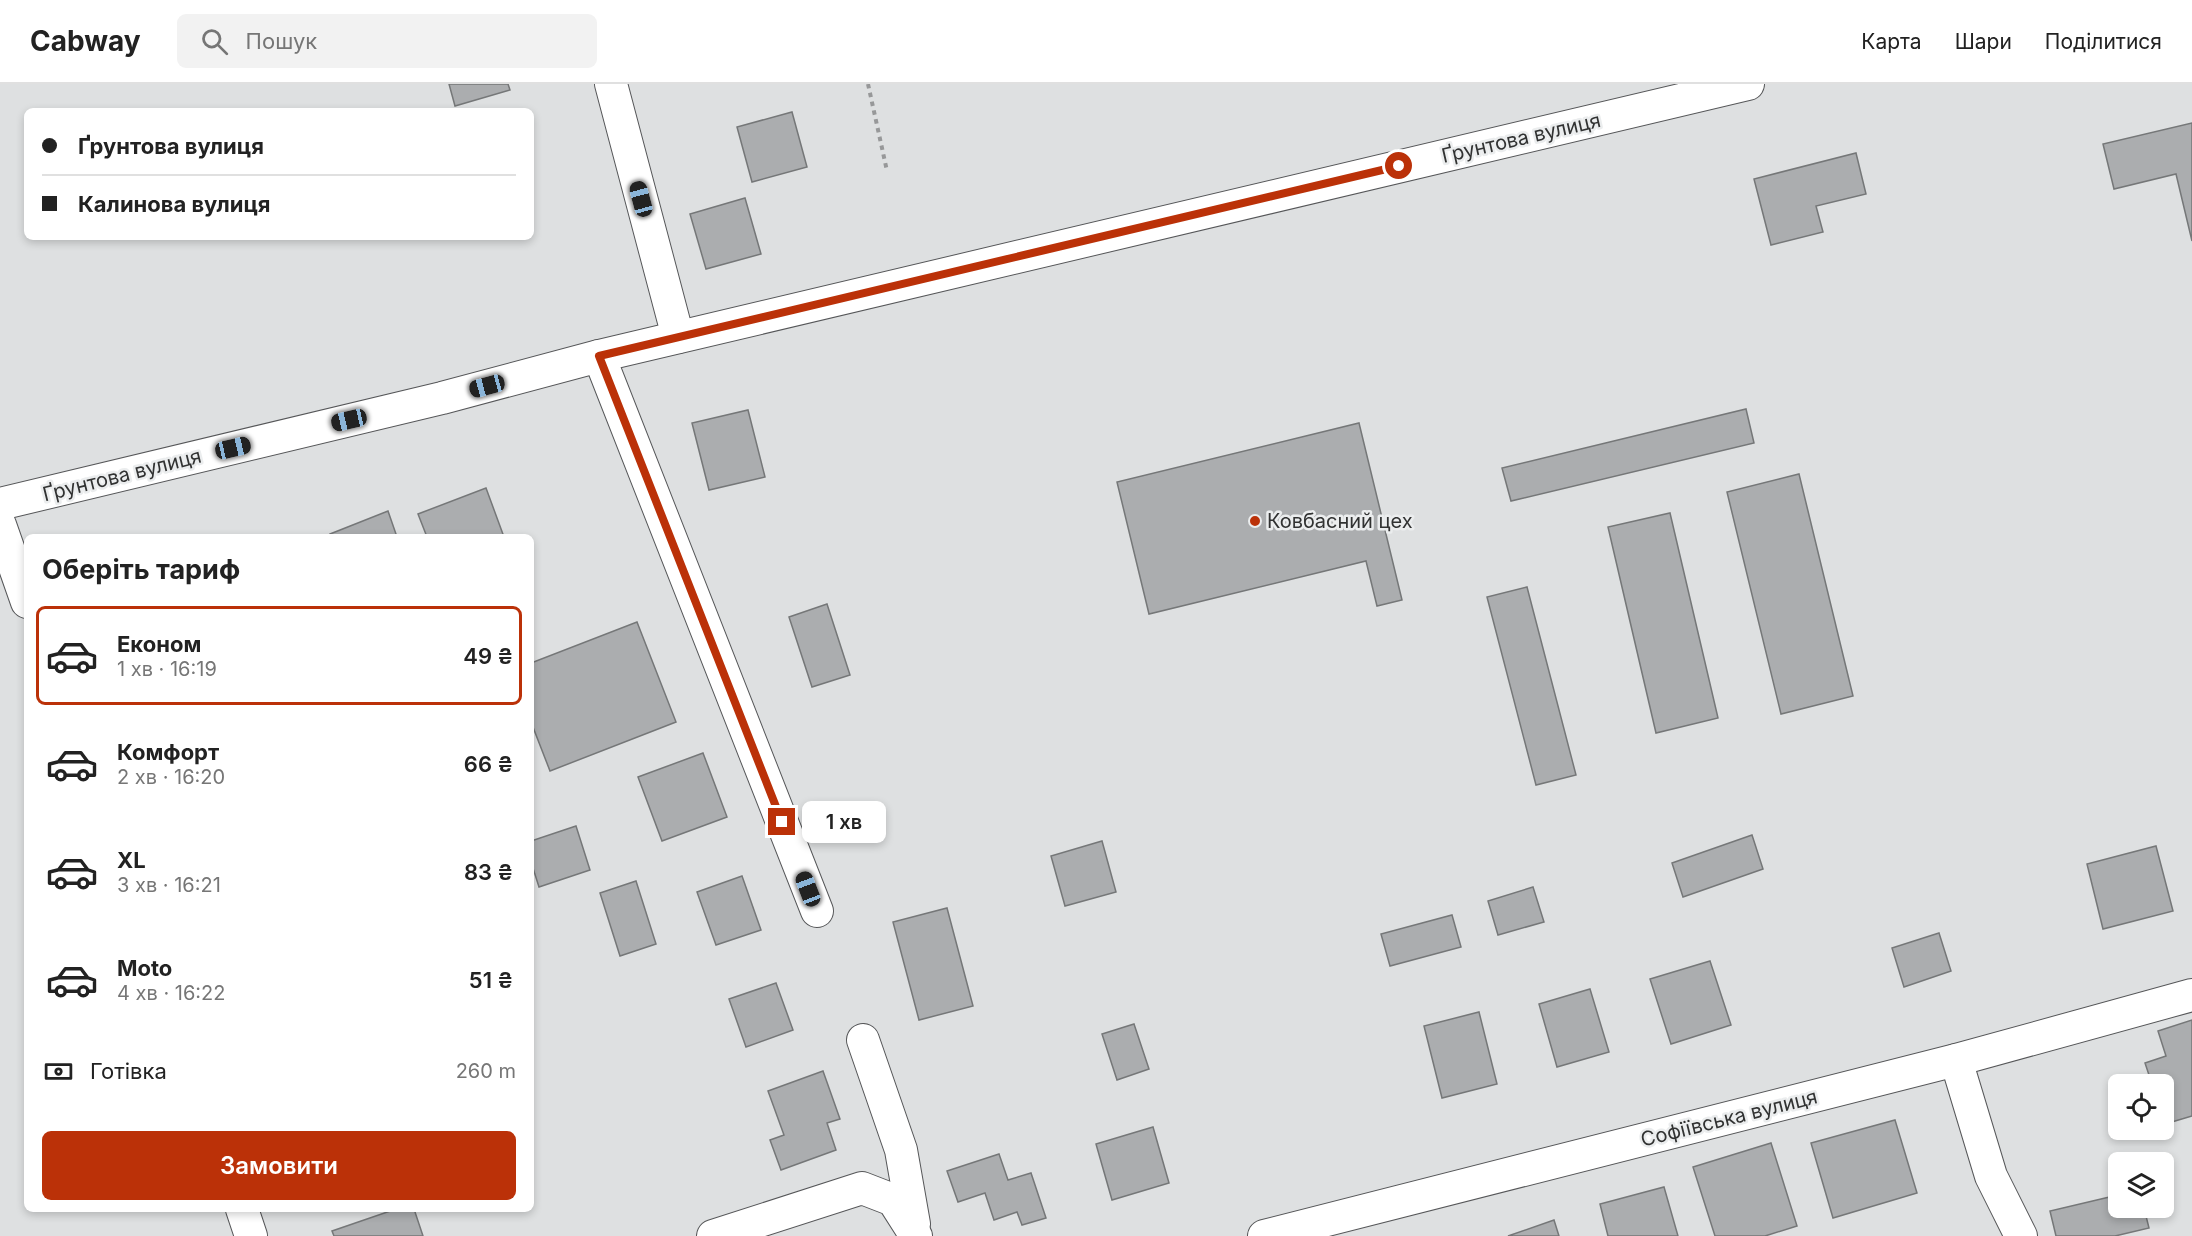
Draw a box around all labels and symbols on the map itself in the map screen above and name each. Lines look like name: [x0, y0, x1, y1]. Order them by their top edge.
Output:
street label: Ґрунтова вулиця: [1439, 108, 1603, 168]
route start: [1385, 152, 1412, 179]
car: [628, 179, 654, 219]
car: [467, 373, 507, 399]
car: [329, 407, 369, 433]
car: [213, 435, 253, 461]
street label: Ґрунтова вулиця: [40, 444, 204, 506]
place label: Ковбасний цех: [1267, 509, 1413, 533]
marker: Ковбасний цех: [1248, 514, 1262, 528]
callout: 1 хв: [803, 801, 887, 843]
route end: [768, 808, 795, 835]
car: [793, 869, 823, 909]
street label: Софіївська вулиця: [1638, 1084, 1820, 1152]

